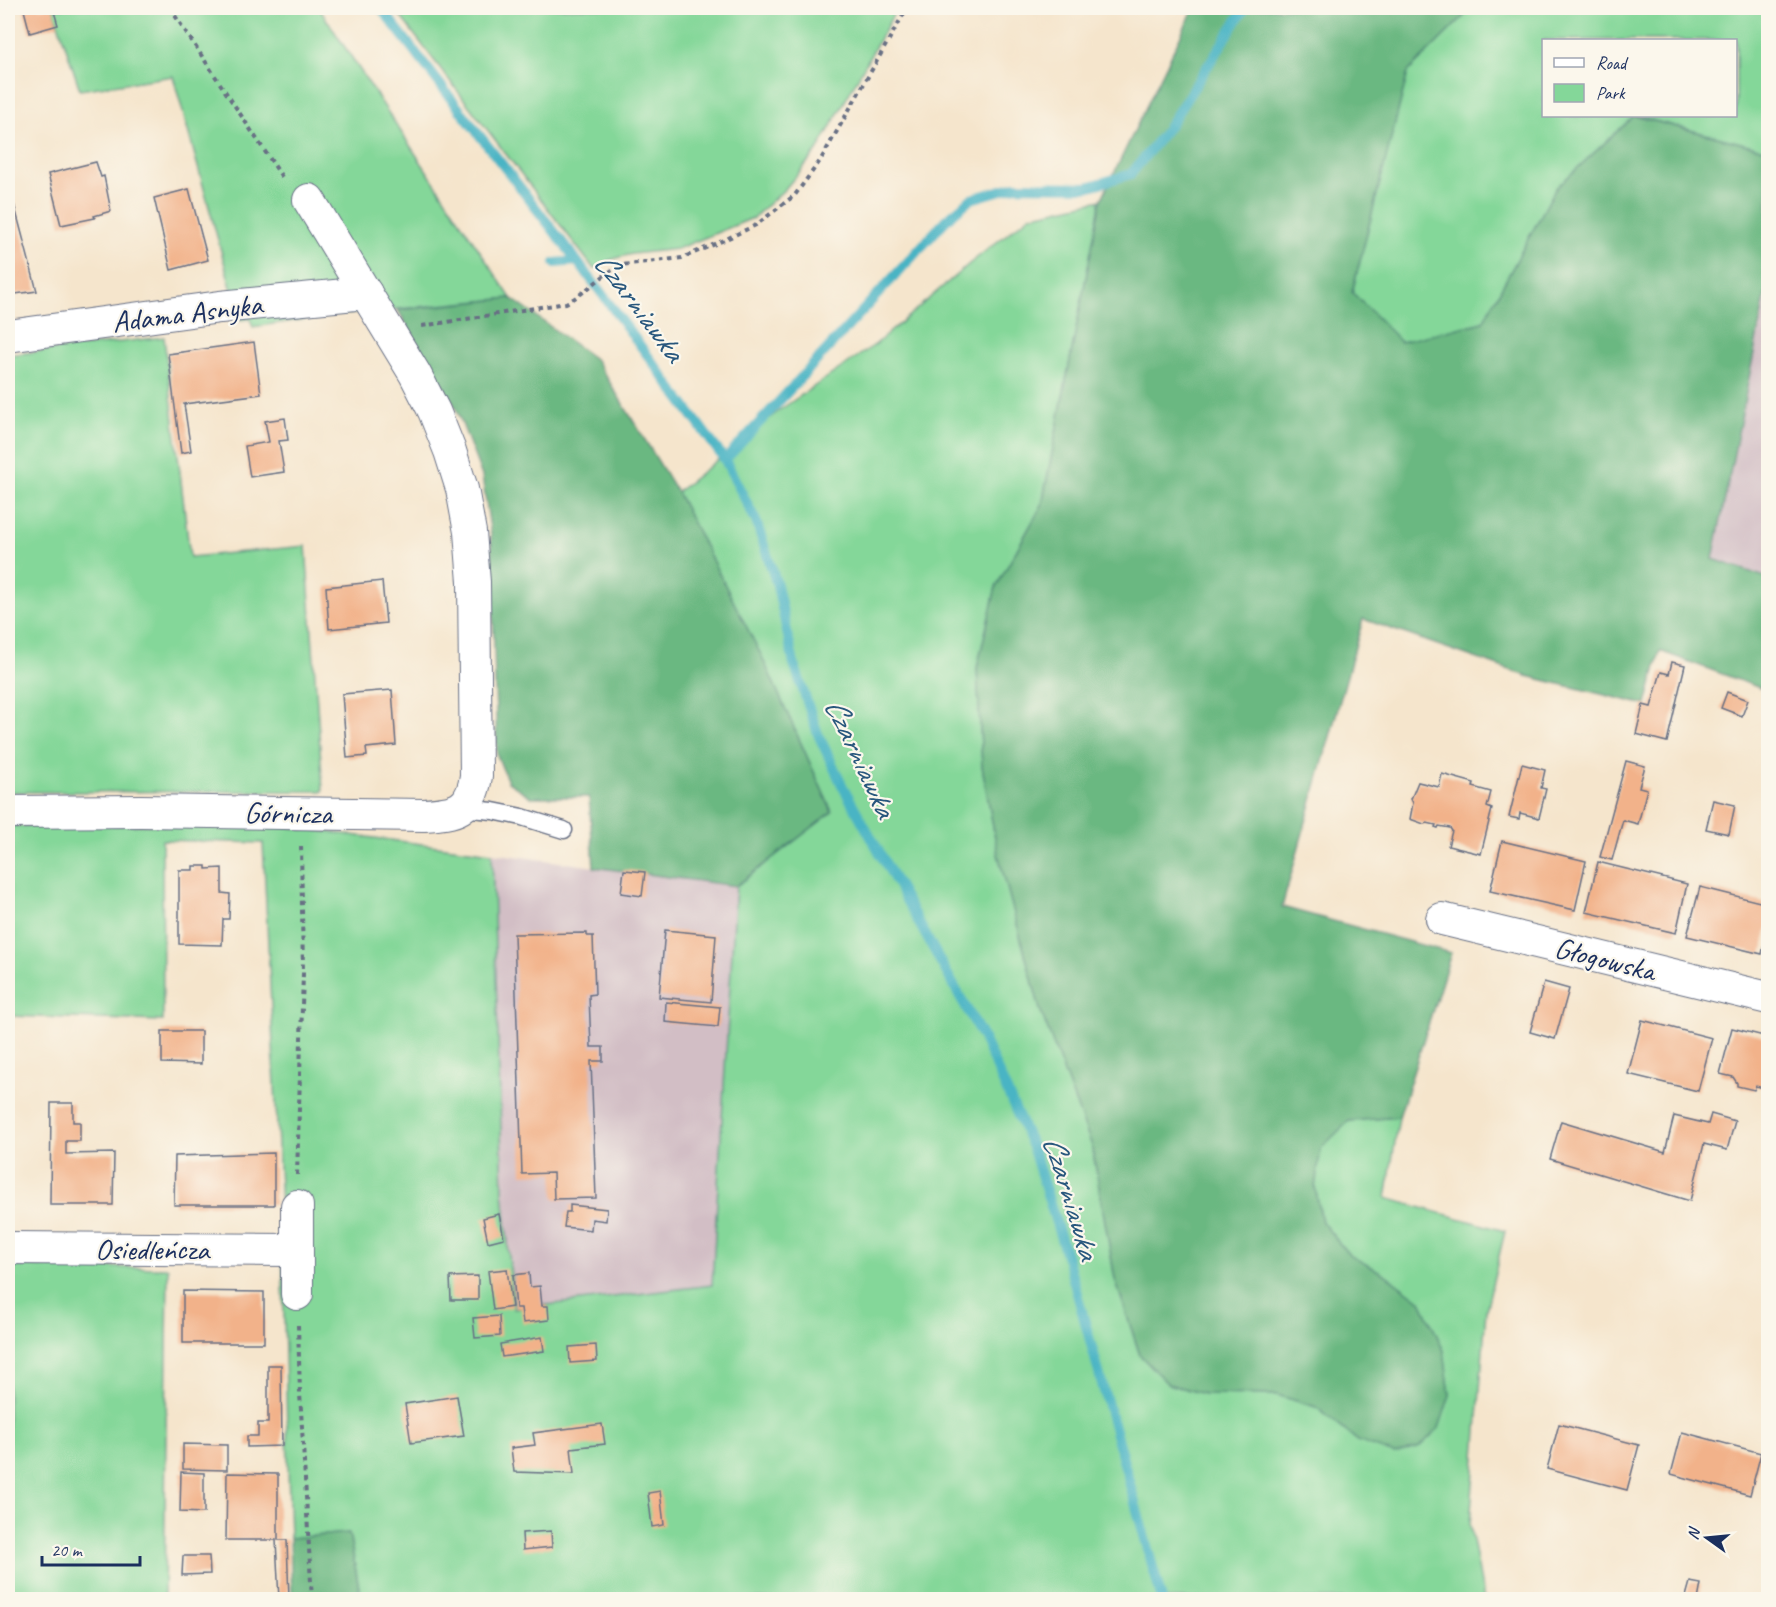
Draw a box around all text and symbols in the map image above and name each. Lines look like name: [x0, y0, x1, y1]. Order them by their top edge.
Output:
legend: [1542, 39, 1737, 117]
text: Road: [1596, 52, 1629, 74]
text: Park: [1596, 82, 1626, 104]
water label: Czarniawka: [585, 243, 696, 372]
street label: Adama Asnyka: [110, 285, 266, 341]
water label: Czarniawka: [815, 691, 907, 826]
street label: Górnicza: [244, 793, 334, 833]
street label: Głogowska: [1551, 928, 1662, 990]
water label: Czarniawka: [1033, 1130, 1111, 1267]
street label: Osiedleńcza: [95, 1230, 211, 1268]
north arrow: [1677, 1508, 1737, 1568]
text: N: [1683, 1524, 1705, 1542]
scale bar: [42, 1529, 140, 1567]
text: 20 m: [51, 1539, 84, 1561]

